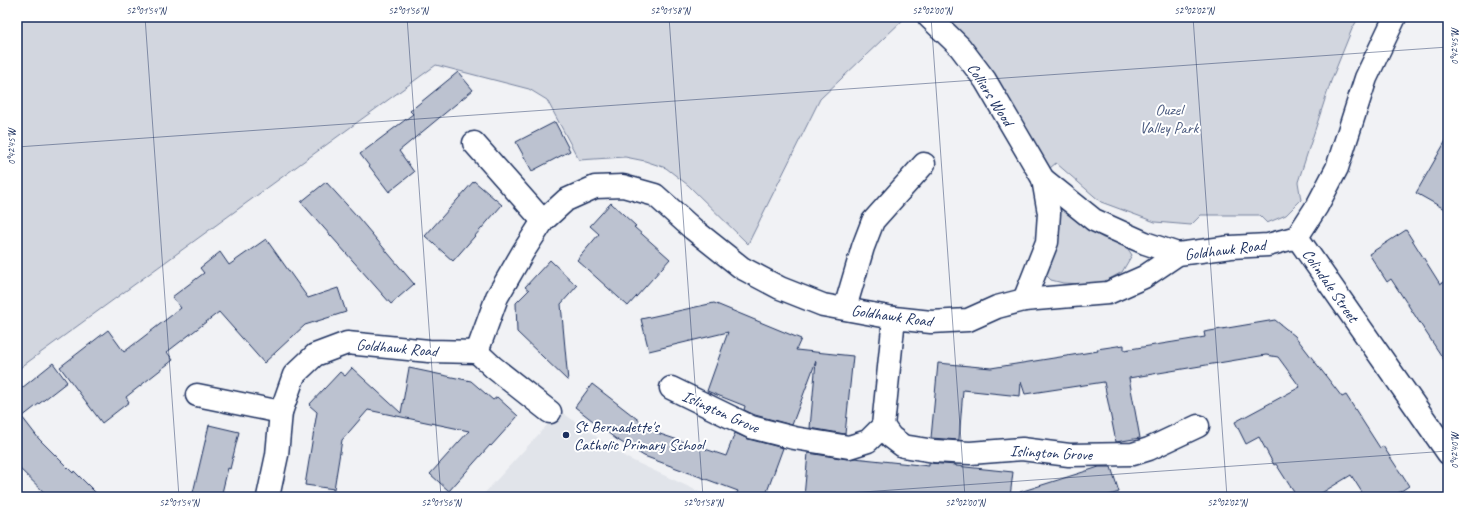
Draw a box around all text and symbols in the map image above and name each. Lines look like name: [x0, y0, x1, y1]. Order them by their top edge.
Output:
text: 52°01'54"N: [126, 4, 168, 17]
text: 52°01'56"N: [388, 4, 430, 17]
text: 52°01'58"N: [650, 4, 692, 17]
text: 52°02'00"N: [912, 4, 954, 17]
text: 52°02'02"N: [1174, 4, 1216, 17]
text: 0°42'45"W: [1448, 27, 1461, 65]
street label: Colliers Wood: [962, 59, 1019, 132]
park label: Ouzel Valley Park: [1140, 100, 1200, 138]
text: 0°42'45"W: [5, 127, 18, 165]
street label: Goldhawk Road: [1183, 235, 1269, 265]
street label: Colindale Street: [1298, 245, 1364, 328]
street label: Goldhawk Road: [850, 300, 936, 332]
street label: Goldhawk Road: [355, 334, 441, 362]
street label: Islington Grove: [679, 386, 764, 438]
place label: St Bernadette's Catholic Primary School: [574, 417, 707, 455]
marker: St Bernadette's Catholic Primary School: [561, 430, 571, 440]
text: 0°42'40"W: [1448, 431, 1461, 469]
street label: Islington Grove: [1009, 441, 1094, 465]
text: 52°01'54"N: [159, 496, 201, 509]
text: 52°01'56"N: [421, 496, 463, 509]
text: 52°01'58"N: [683, 496, 725, 509]
text: 52°02'00"N: [945, 496, 987, 509]
text: 52°02'02"N: [1207, 496, 1249, 509]

